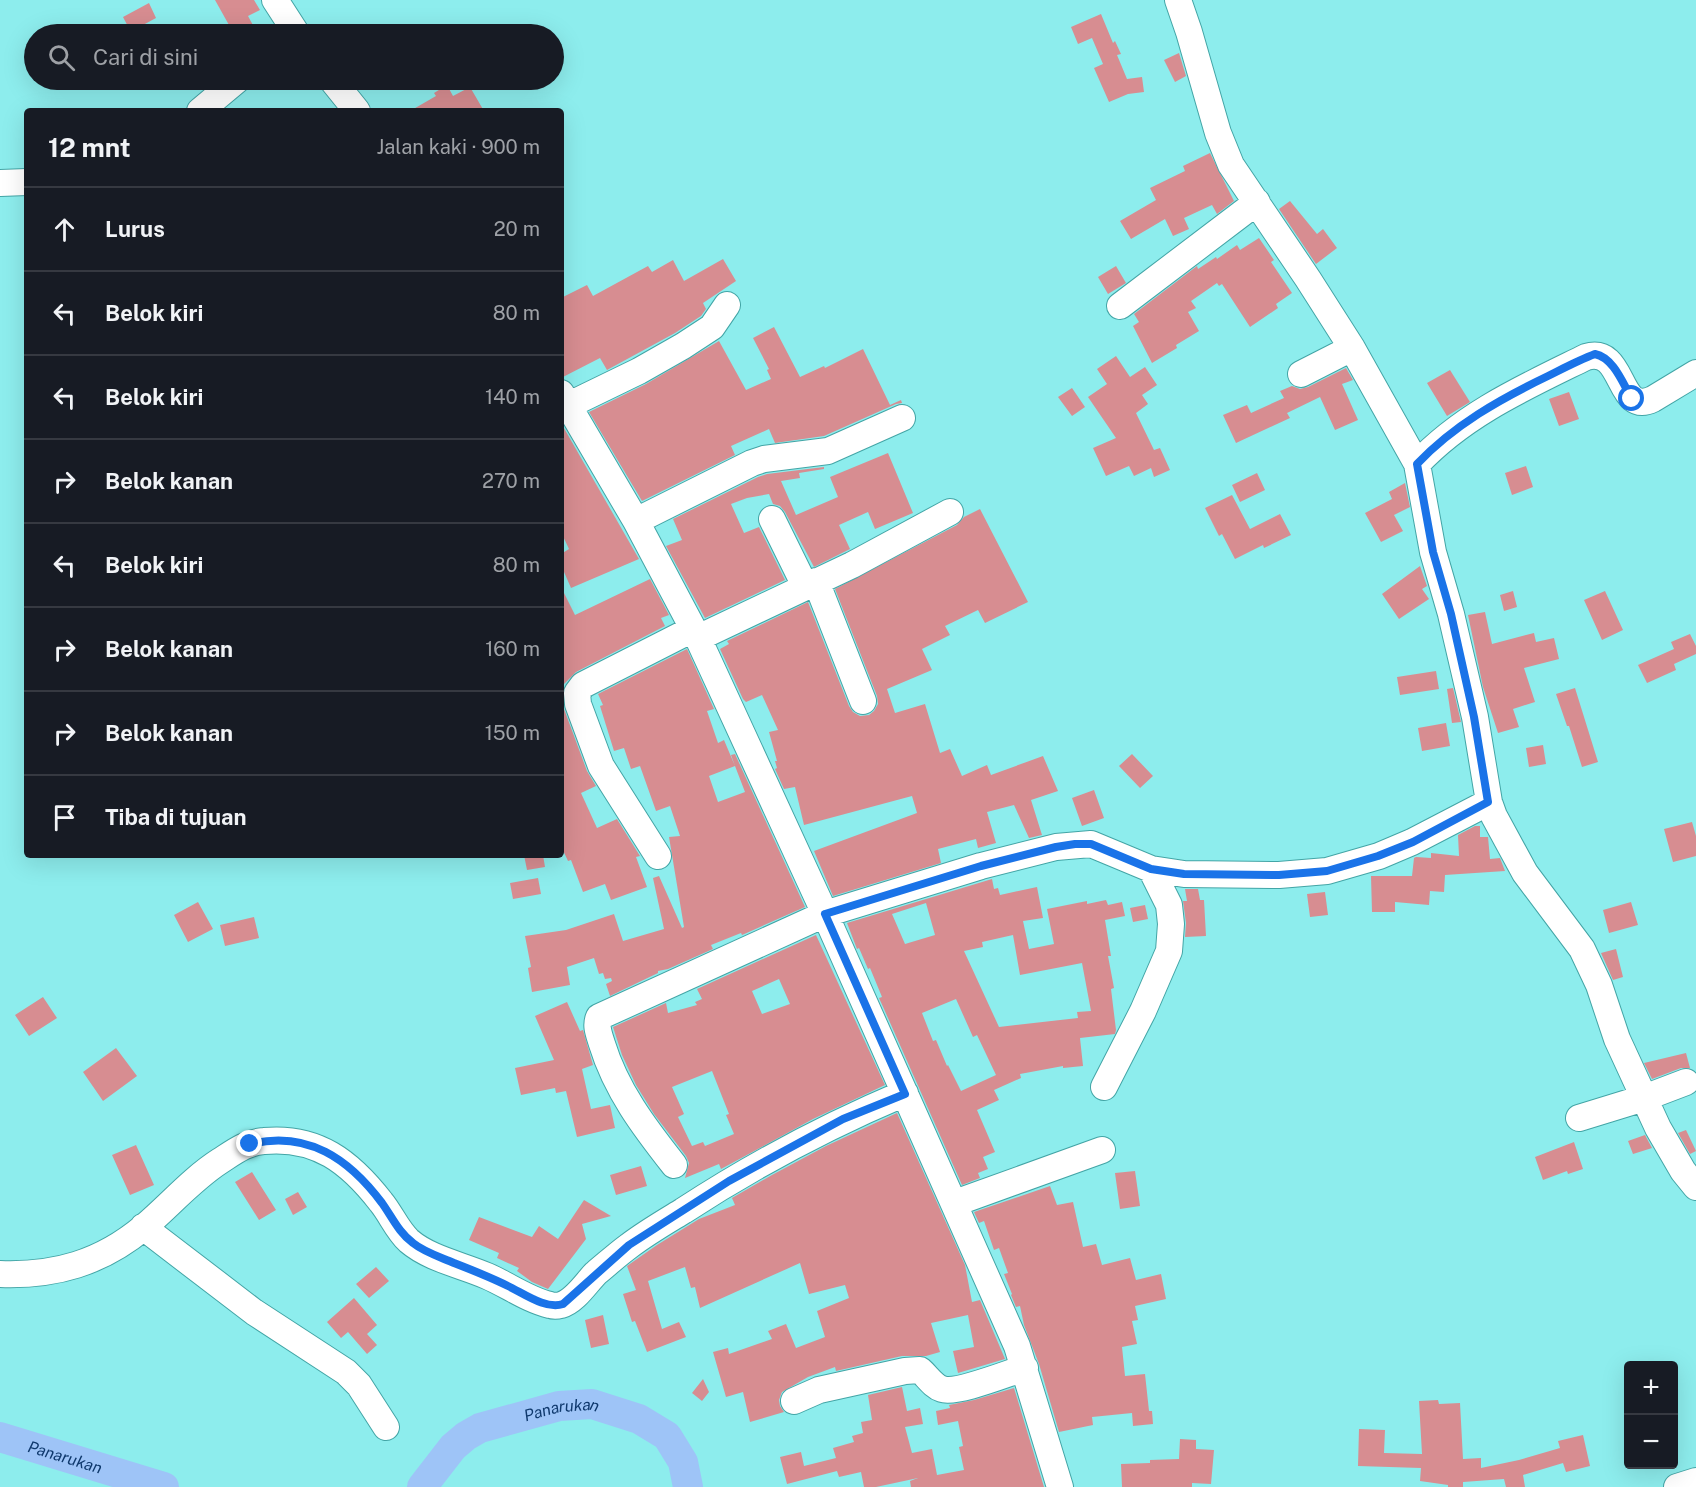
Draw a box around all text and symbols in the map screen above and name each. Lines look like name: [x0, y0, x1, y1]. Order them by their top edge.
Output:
search box: [24, 24, 564, 90]
icon: search: [45, 41, 78, 74]
text: Cari di sini: [93, 44, 198, 70]
text: 12 mnt: [48, 132, 131, 163]
text: Jalan kaki · 900 m: [377, 135, 540, 159]
icon: ahead: [48, 213, 81, 246]
text: Lurus: [105, 216, 165, 242]
text: 20 m: [494, 217, 540, 241]
icon: left: [48, 297, 81, 330]
text: Belok kiri: [105, 300, 203, 326]
text: 80 m: [493, 301, 540, 325]
icon: left: [48, 381, 81, 414]
text: Belok kiri: [105, 384, 203, 410]
text: 140 m: [485, 385, 540, 409]
route start: [1618, 385, 1644, 411]
icon: right: [48, 465, 81, 498]
text: Belok kanan: [105, 468, 233, 494]
text: 270 m: [482, 469, 540, 493]
icon: left: [48, 549, 81, 582]
text: Belok kiri: [105, 552, 203, 578]
text: 80 m: [493, 553, 540, 577]
icon: right: [48, 633, 81, 666]
text: Belok kanan: [105, 636, 233, 662]
text: 160 m: [485, 637, 540, 661]
icon: right: [48, 717, 81, 750]
text: Belok kanan: [105, 720, 233, 746]
text: 150 m: [485, 721, 540, 745]
icon: arrive: [48, 801, 81, 834]
text: Tiba di tujuan: [105, 804, 246, 830]
route end: [236, 1130, 262, 1156]
map controls: [1624, 1361, 1678, 1469]
button: +: [1624, 1361, 1678, 1415]
water label: Panarukan: [522, 1395, 602, 1425]
button: −: [1624, 1415, 1678, 1469]
water label: Panarukan: [25, 1437, 104, 1478]

